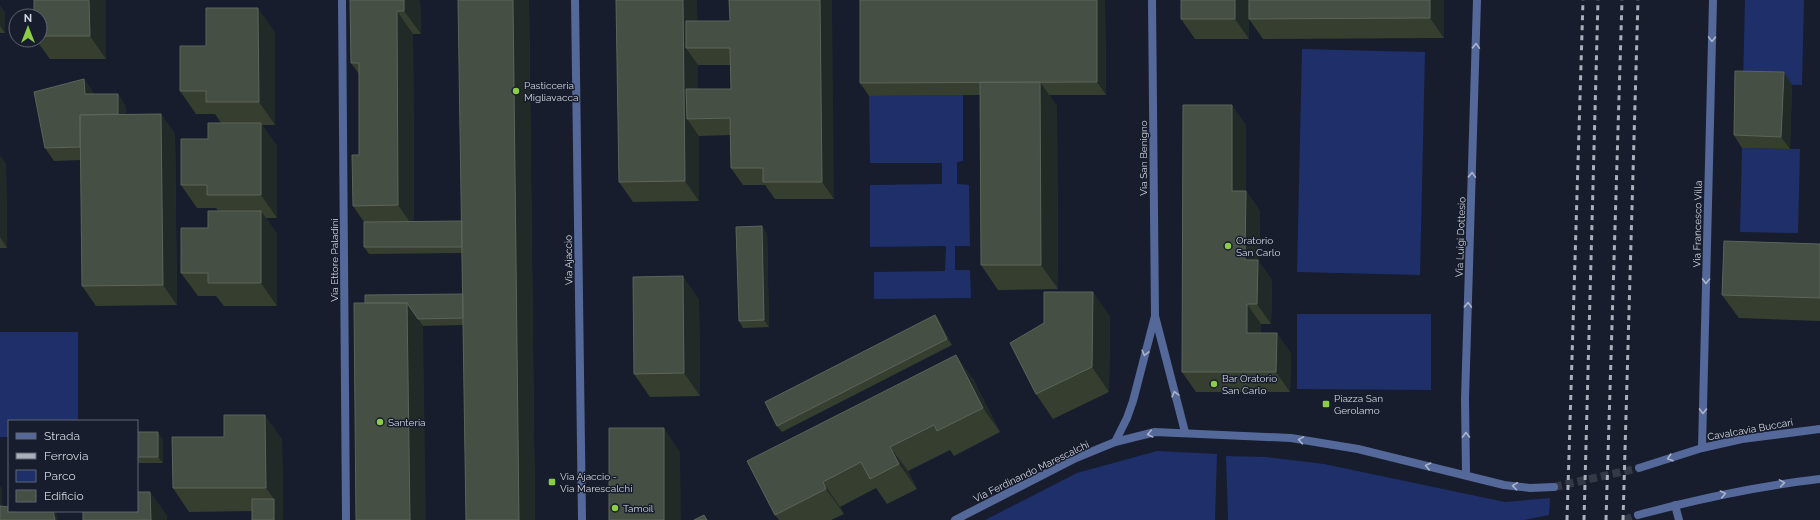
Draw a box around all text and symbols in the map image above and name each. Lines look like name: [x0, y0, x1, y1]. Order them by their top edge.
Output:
north arrow: [8, 8, 48, 48]
text: N: [24, 12, 32, 25]
one-way arrow: [1708, 36, 1716, 42]
one-way arrow: [1472, 43, 1480, 49]
place label: Pasticceria Migliavacca: [524, 80, 578, 103]
marker: Pasticceria Migliavacca: [511, 86, 521, 96]
street label: Via San Benigno: [1138, 120, 1149, 196]
one-way arrow: [1468, 172, 1476, 178]
street label: Via Francesco Villa: [1691, 180, 1704, 268]
street label: Via Luigi Dottesio: [1454, 197, 1467, 277]
street label: Via Ettore Paladini: [329, 218, 340, 302]
street label: Via Ajaccio: [563, 235, 574, 285]
place label: Oratorio San Carlo: [1236, 235, 1280, 258]
marker: Oratorio San Carlo: [1223, 241, 1233, 251]
one-way arrow: [1702, 278, 1710, 284]
one-way arrow: [1464, 302, 1472, 308]
one-way arrow: [1141, 350, 1150, 357]
place label: Bar Oratorio San Carlo: [1222, 373, 1277, 396]
marker: Bar Oratorio San Carlo: [1209, 379, 1219, 389]
one-way arrow: [1171, 391, 1180, 398]
place label: Piazza San Gerolamo: [1334, 393, 1383, 416]
marker: Piazza San Gerolamo: [1321, 399, 1331, 409]
one-way arrow: [1699, 408, 1707, 414]
marker: Santeria: [375, 417, 385, 427]
place label: Santeria: [388, 417, 426, 428]
street label: Cavalcavia Buccari: [1707, 417, 1794, 442]
legend: [8, 420, 138, 512]
text: Strada: [44, 429, 80, 443]
one-way arrow: [1146, 429, 1153, 437]
one-way arrow: [1462, 432, 1470, 438]
one-way arrow: [1298, 436, 1304, 445]
street label: Via Ferdinando Marescalchi: [972, 439, 1091, 504]
text: Ferrovia: [44, 449, 88, 463]
one-way arrow: [1667, 453, 1674, 462]
one-way arrow: [1425, 462, 1432, 470]
text: Parco: [44, 469, 76, 483]
place label: Via Ajaccio - Via Marescalchi: [560, 471, 632, 494]
marker: Via Ajaccio - Via Marescalchi: [547, 477, 557, 487]
one-way arrow: [1779, 480, 1785, 488]
one-way arrow: [1512, 482, 1518, 491]
text: Edificio: [44, 489, 84, 503]
one-way arrow: [1720, 490, 1726, 499]
marker: Tamoil: [610, 503, 620, 513]
place label: Tamoil: [623, 503, 654, 514]

